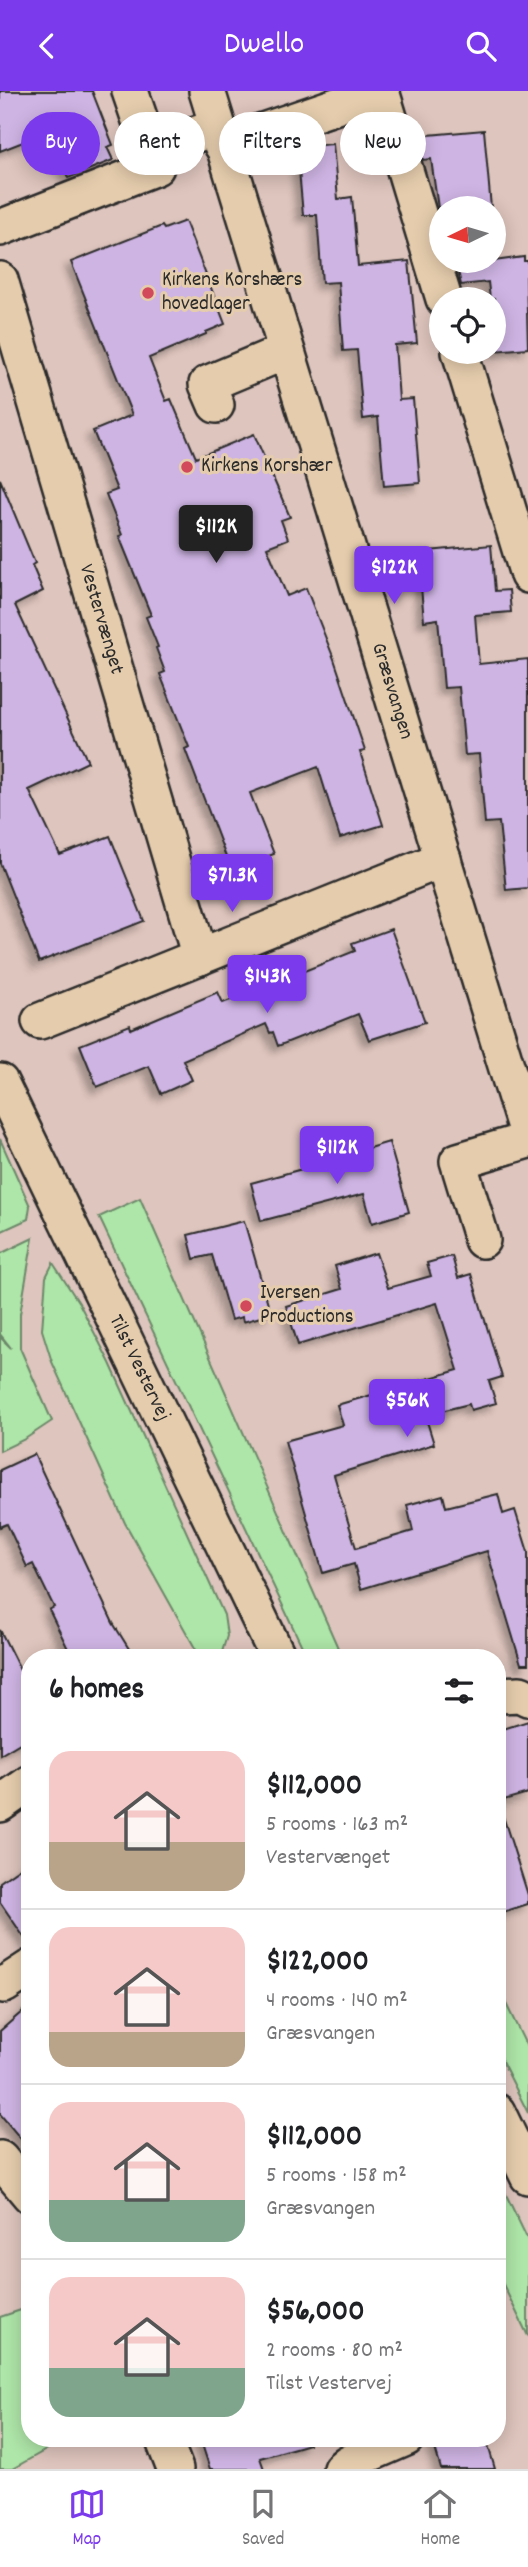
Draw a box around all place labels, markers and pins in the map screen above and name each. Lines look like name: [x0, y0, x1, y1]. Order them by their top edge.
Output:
place label: Kirkens Korshærs hovedlager: [162, 266, 302, 320]
marker: Kirkens Korshærs hovedlager: [140, 285, 156, 301]
place label: Kirkens Korshær: [201, 452, 333, 482]
marker: Kirkens Korshær: [179, 459, 195, 475]
pin: $112K: [167, 505, 265, 565]
pin: $122K: [345, 547, 443, 606]
pin: $71.3K: [175, 855, 289, 914]
pin: $143K: [218, 955, 316, 1015]
pin: $112K: [288, 1127, 386, 1186]
place label: Iversen Productions: [260, 1279, 354, 1333]
marker: Iversen Productions: [238, 1298, 254, 1314]
pin: $56K: [366, 1379, 448, 1439]

